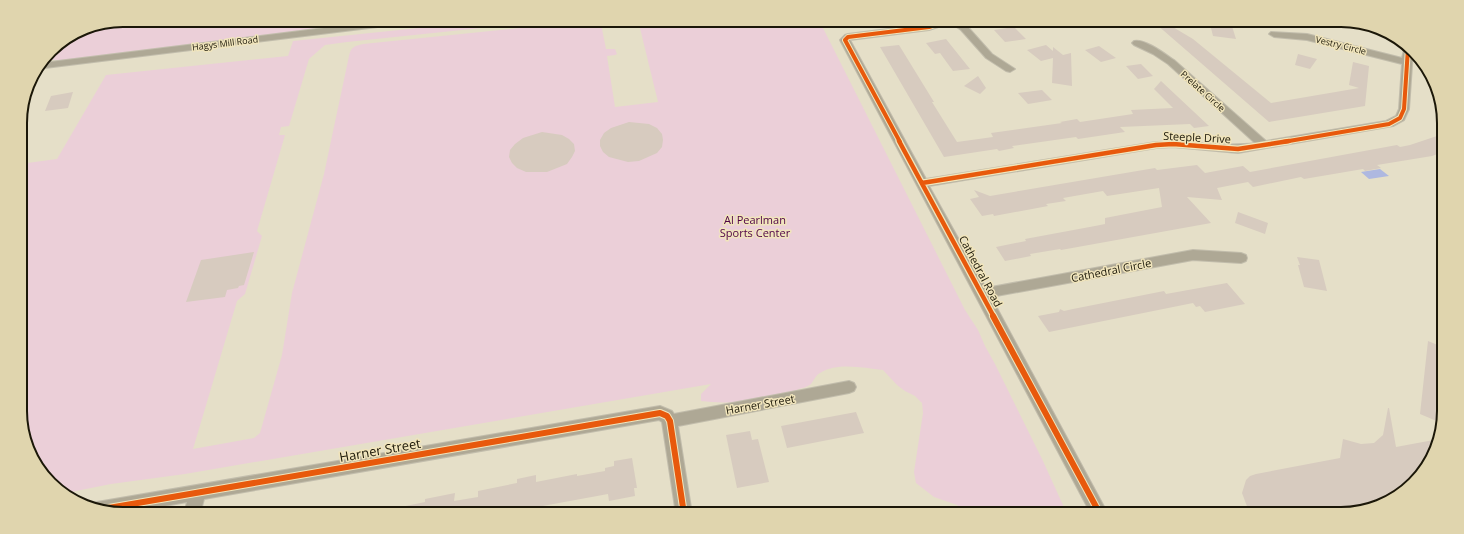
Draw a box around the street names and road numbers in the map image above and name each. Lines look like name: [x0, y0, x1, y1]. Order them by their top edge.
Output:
street label: Vestry Circle: [1314, 32, 1368, 58]
street label: Hagys Mill Road: [191, 33, 259, 53]
street label: Prelate Circle: [1178, 68, 1228, 114]
street label: Steeple Drive: [1163, 128, 1231, 146]
street label: Cathedral Road: [956, 233, 1006, 309]
street label: Cathedral Circle: [1070, 255, 1152, 285]
street label: Harner Street: [724, 391, 796, 417]
street label: Harner Street: [338, 434, 422, 466]

